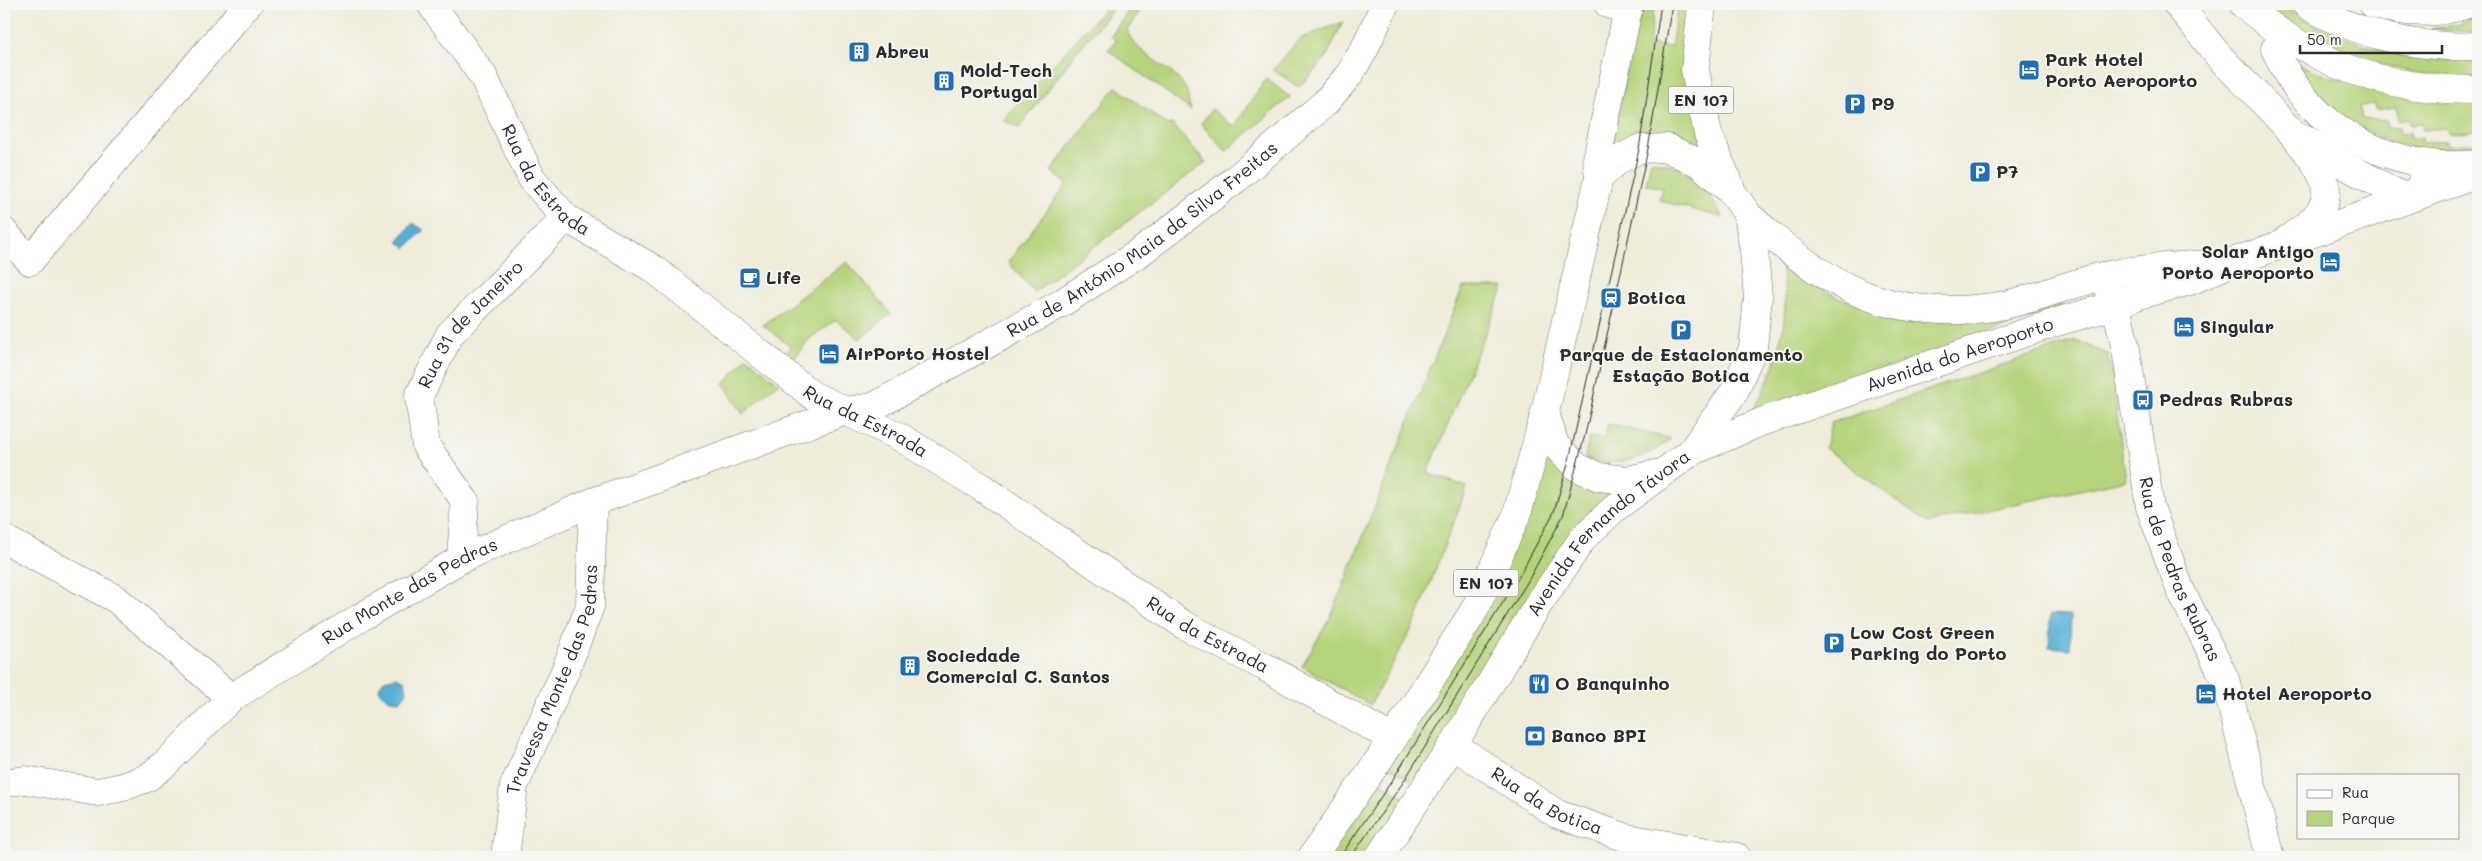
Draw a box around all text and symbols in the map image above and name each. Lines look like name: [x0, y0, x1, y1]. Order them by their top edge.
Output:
scale bar: [2300, 22, 2442, 54]
text: 50 m: [2307, 29, 2342, 49]
place label: Abreu: [875, 39, 929, 63]
building icon: Abreu: [847, 40, 871, 64]
place label: Park Hotel Porto Aeroporto: [2045, 47, 2197, 92]
place label: Mold-Tech Portugal: [960, 58, 1052, 103]
hotel icon: Park Hotel Porto Aeroporto: [2017, 58, 2041, 82]
building icon: Mold-Tech Portugal: [932, 69, 956, 93]
road number: EN 107: [1668, 86, 1734, 114]
place label: P9: [1871, 91, 1894, 115]
parking icon: P9: [1843, 92, 1867, 116]
street label: Rua da Estrada: [497, 120, 595, 240]
street label: Rua de António Maia da Silva Freitas: [1002, 136, 1282, 342]
place label: P7: [1996, 159, 2018, 183]
parking icon: P7: [1968, 160, 1992, 184]
place label: Solar Antigo Porto Aeroporto: [2162, 239, 2314, 284]
hotel icon: Solar Antigo Porto Aeroporto: [2318, 250, 2342, 274]
street label: Rua 31 de Janeiro: [412, 255, 528, 392]
place label: Life: [766, 265, 801, 289]
cafe icon: Life: [738, 266, 762, 290]
place label: Botica: [1627, 285, 1686, 309]
station icon: Botica: [1599, 286, 1623, 310]
street label: Avenida do Aeroporto: [1863, 311, 2056, 397]
place label: Singular: [2200, 314, 2274, 338]
hotel icon: Singular: [2172, 315, 2196, 339]
parking icon: Parque de Estacionamento Estação Botica: [1669, 318, 1693, 342]
place label: AirPorto Hostel: [845, 341, 989, 365]
hotel icon: AirPorto Hostel: [817, 342, 841, 366]
place label: Parque de Estacionamento Estação Botica: [1559, 342, 1803, 387]
street label: Rua da Estrada: [798, 379, 933, 462]
place label: Pedras Rubras: [2159, 387, 2293, 411]
bus stop icon: Pedras Rubras: [2131, 388, 2155, 412]
street label: Avenida Fernando Távora: [1521, 444, 1694, 620]
street label: Rua de Pedras Rubras: [2135, 475, 2227, 665]
street label: Rua Monte das Pedras: [317, 532, 501, 649]
street label: Travessa Monte das Pedras: [500, 564, 602, 795]
road number: EN 107: [1454, 570, 1518, 596]
street label: Rua da Estrada: [1142, 590, 1273, 678]
place label: Low Cost Green Parking do Porto: [1850, 620, 2006, 665]
parking icon: Low Cost Green Parking do Porto: [1822, 631, 1846, 655]
place label: Sociedade Comercial C. Santos: [926, 643, 1110, 688]
building icon: Sociedade Comercial C. Santos: [898, 654, 922, 678]
place label: O Banquinho: [1555, 671, 1669, 695]
restaurant icon: O Banquinho: [1527, 672, 1551, 696]
place label: Hotel Aeroporto: [2222, 681, 2372, 705]
hotel icon: Hotel Aeroporto: [2194, 682, 2218, 706]
place label: Banco BPI: [1551, 723, 1646, 747]
bank icon: Banco BPI: [1523, 724, 1547, 748]
street label: Rua da Botica: [1487, 761, 1606, 840]
legend: [2297, 774, 2460, 838]
text: Rua: [2342, 782, 2369, 802]
text: Parque: [2342, 808, 2395, 828]

